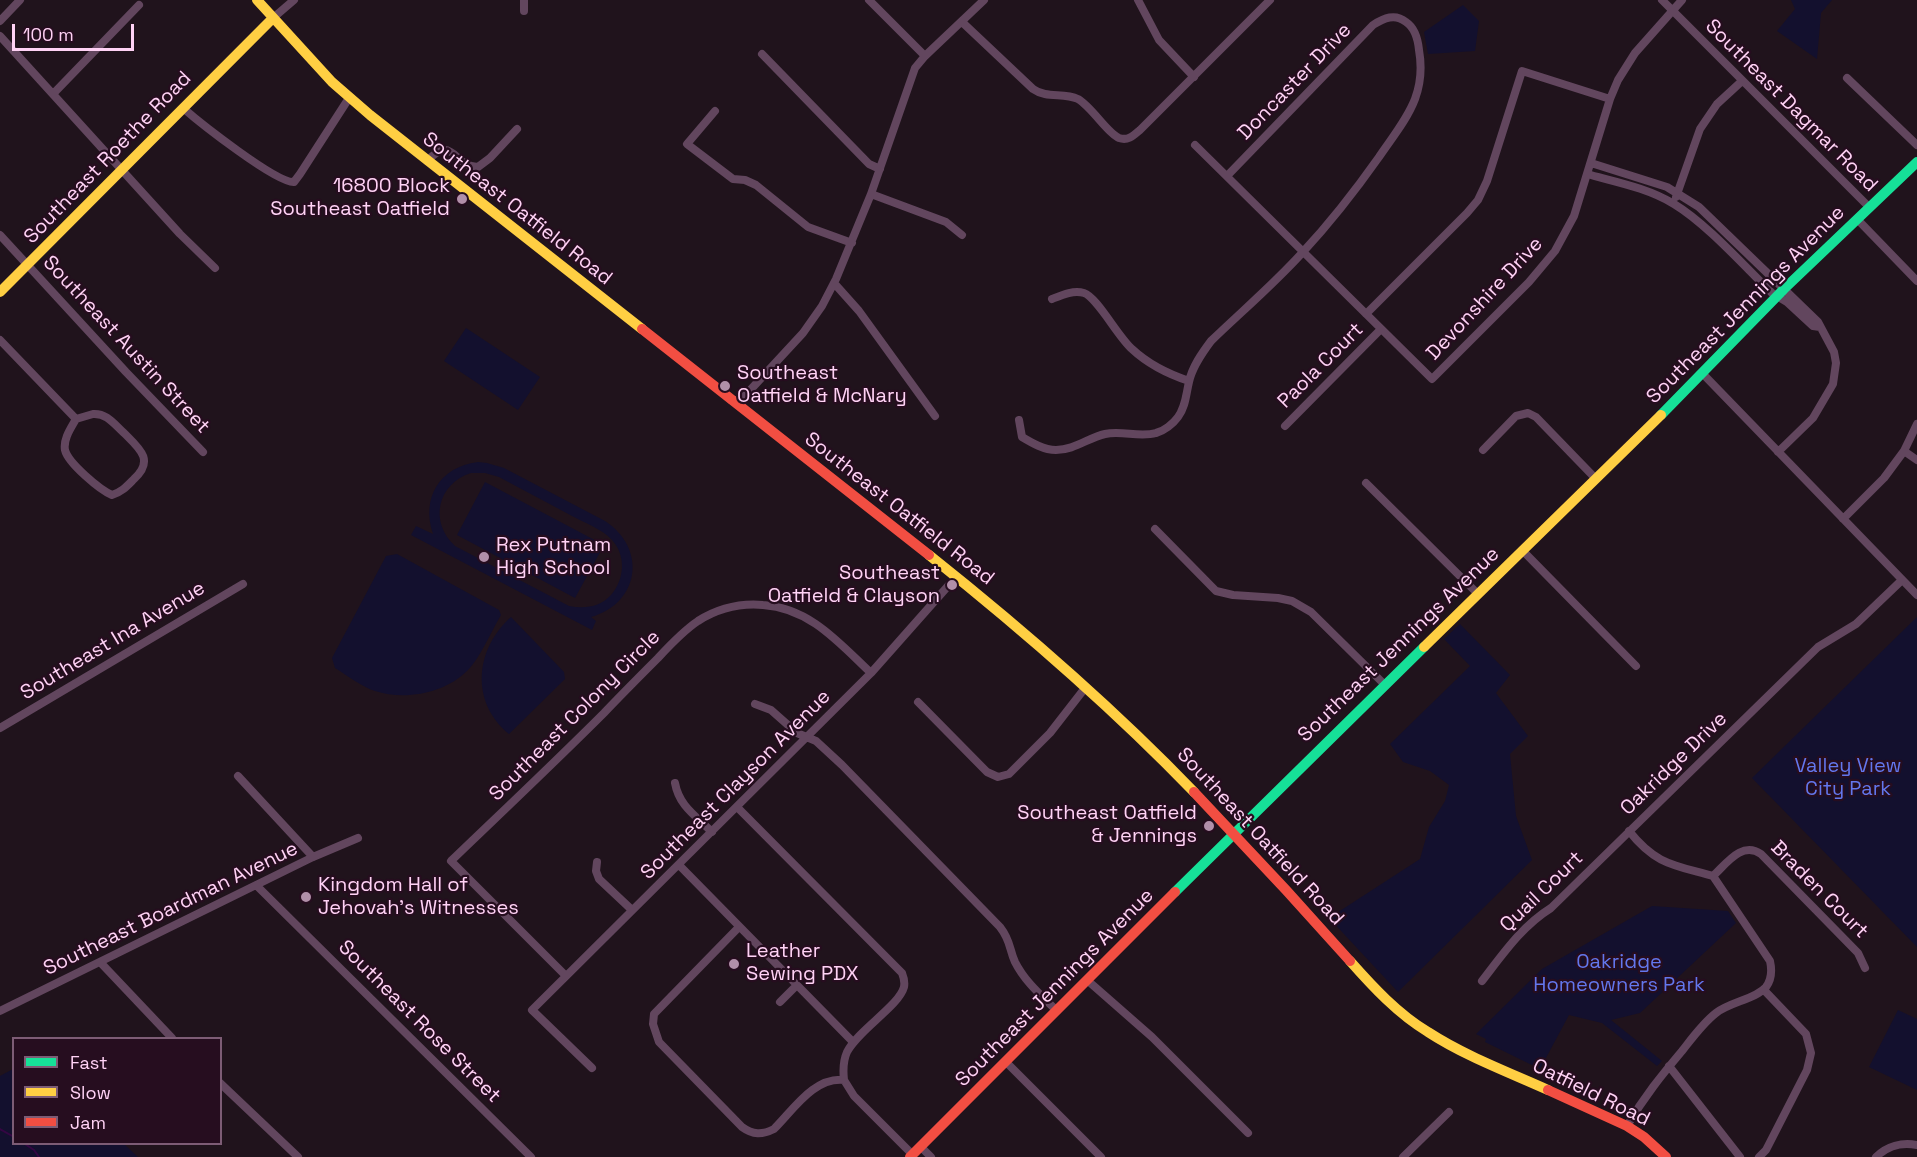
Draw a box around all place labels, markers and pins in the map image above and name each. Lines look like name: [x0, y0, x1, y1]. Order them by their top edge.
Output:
place label: 16800 Block Southeast Oatfield: [270, 175, 450, 222]
marker: 16800 Block Southeast Oatfield: [455, 192, 469, 206]
place label: Southeast Oatfield & McNary: [737, 362, 907, 409]
marker: Southeast Oatfield & McNary: [718, 379, 732, 393]
place label: Rex Putnam High School: [496, 534, 611, 581]
marker: Rex Putnam High School: [477, 550, 491, 564]
place label: Southeast Oatfield & Clayson: [768, 562, 940, 609]
marker: Southeast Oatfield & Clayson: [945, 578, 959, 592]
place label: Southeast Oatfield & Jennings: [1017, 802, 1197, 849]
marker: Southeast Oatfield & Jennings: [1202, 819, 1216, 833]
place label: Kingdom Hall of Jehovah’s Witnesses: [318, 874, 519, 921]
marker: Kingdom Hall of Jehovah’s Witnesses: [299, 890, 313, 904]
place label: Leather Sewing PDX: [746, 940, 859, 987]
marker: Leather Sewing PDX: [727, 957, 741, 971]

